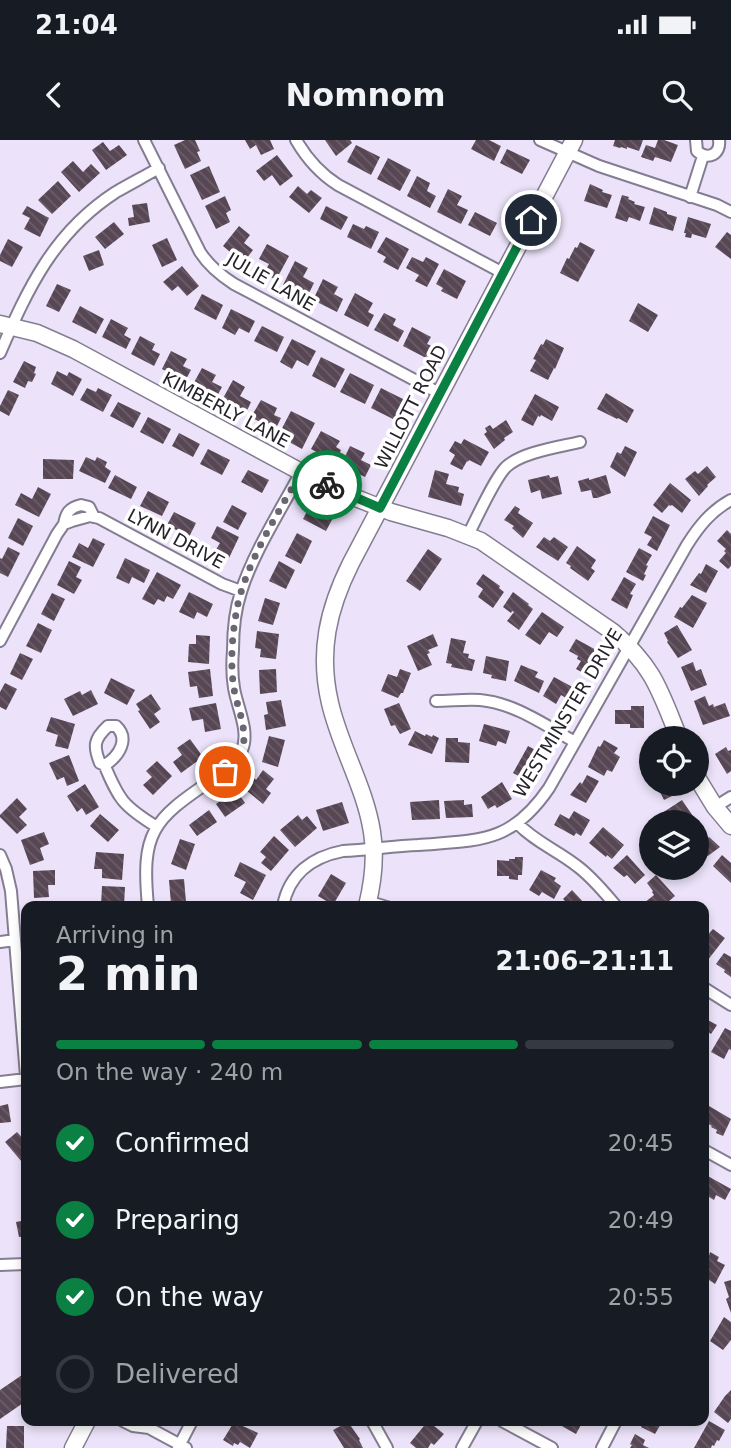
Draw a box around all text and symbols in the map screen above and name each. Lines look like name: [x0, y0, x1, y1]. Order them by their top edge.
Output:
text: 21:04: [35, 10, 118, 40]
icon: back: [35, 76, 73, 114]
text: Nomnom: [285, 76, 446, 114]
icon: search: [658, 76, 696, 114]
pin: [501, 190, 561, 250]
icon: home: [512, 201, 550, 239]
street label: JULIE LANE: [222, 247, 319, 315]
street label: WILLOTT ROAD: [370, 341, 451, 472]
street label: KIMBERLY LANE: [159, 367, 293, 452]
courier: [292, 450, 362, 520]
icon: bike: [308, 466, 346, 504]
street label: LYNN DRIVE: [124, 504, 228, 573]
street label: WESTMINSTER DRIVE: [509, 624, 626, 801]
map controls: [639, 726, 709, 880]
button: locate: [639, 726, 709, 796]
pin: [195, 742, 255, 802]
icon: bag: [206, 753, 244, 791]
button: layers: [639, 810, 709, 880]
text: Arriving in: [56, 922, 174, 948]
text: 21:06–21:11: [495, 946, 674, 976]
text: 2 min: [56, 947, 200, 1001]
text: On the way · 240 m: [56, 1059, 283, 1085]
icon: check: [56, 1124, 94, 1162]
text: Confirmed: [115, 1128, 250, 1158]
text: 20:45: [608, 1130, 674, 1156]
icon: check: [56, 1201, 94, 1239]
text: Preparing: [115, 1205, 240, 1235]
text: 20:49: [608, 1207, 674, 1233]
icon: check: [56, 1278, 94, 1316]
text: On the way: [115, 1282, 264, 1312]
text: 20:55: [608, 1284, 674, 1310]
text: Delivered: [115, 1359, 239, 1389]

